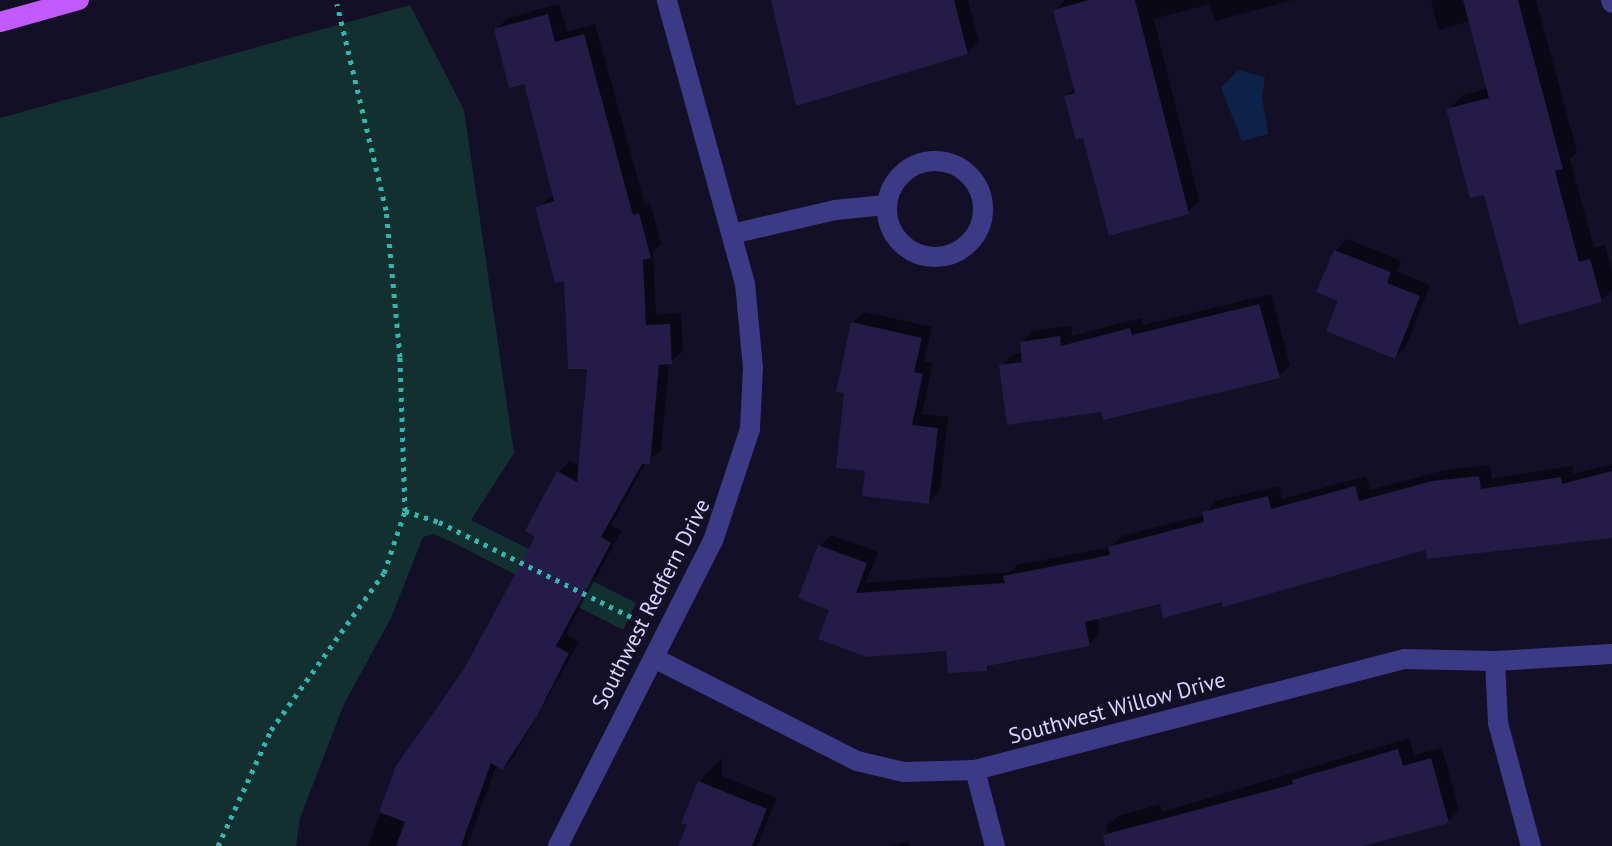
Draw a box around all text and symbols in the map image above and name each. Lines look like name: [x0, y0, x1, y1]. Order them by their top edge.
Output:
street label: Southwest Redfern Drive: [587, 495, 715, 713]
street label: Southwest Willow Drive: [1005, 666, 1229, 750]

